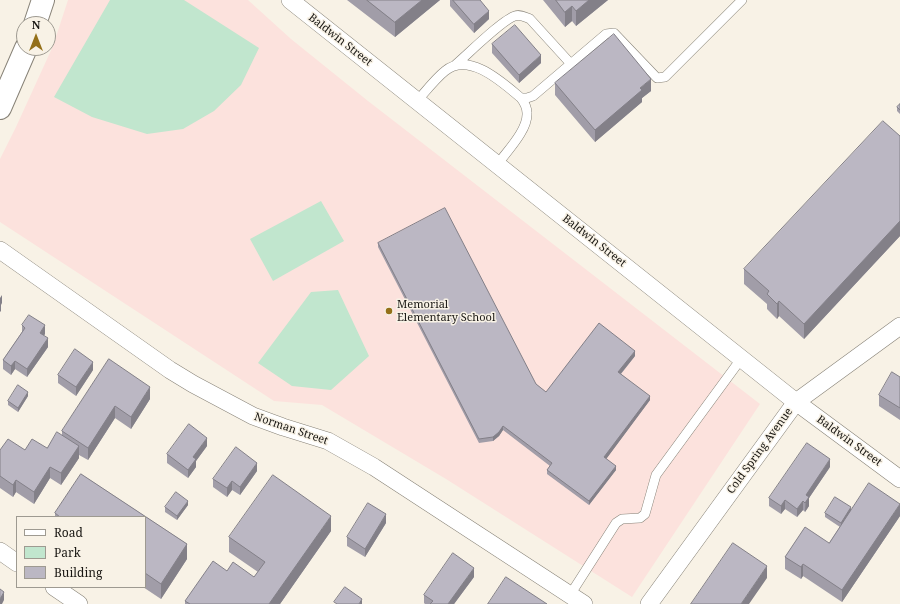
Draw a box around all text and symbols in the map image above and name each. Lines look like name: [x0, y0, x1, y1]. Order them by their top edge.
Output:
street label: Baldwin Street: [306, 11, 374, 69]
north arrow: [16, 16, 56, 56]
text: N: [32, 17, 40, 32]
street label: Baldwin Street: [560, 212, 628, 270]
place label: Memorial Elementary School: [397, 298, 495, 324]
marker: Memorial Elementary School: [384, 306, 394, 316]
street label: Cold Spring Avenue: [724, 406, 796, 496]
street label: Norman Street: [252, 410, 330, 448]
street label: Baldwin Street: [814, 413, 884, 469]
legend: [16, 516, 146, 588]
text: Road: [54, 524, 83, 541]
text: Park: [54, 544, 81, 561]
text: Building: [54, 564, 102, 581]

